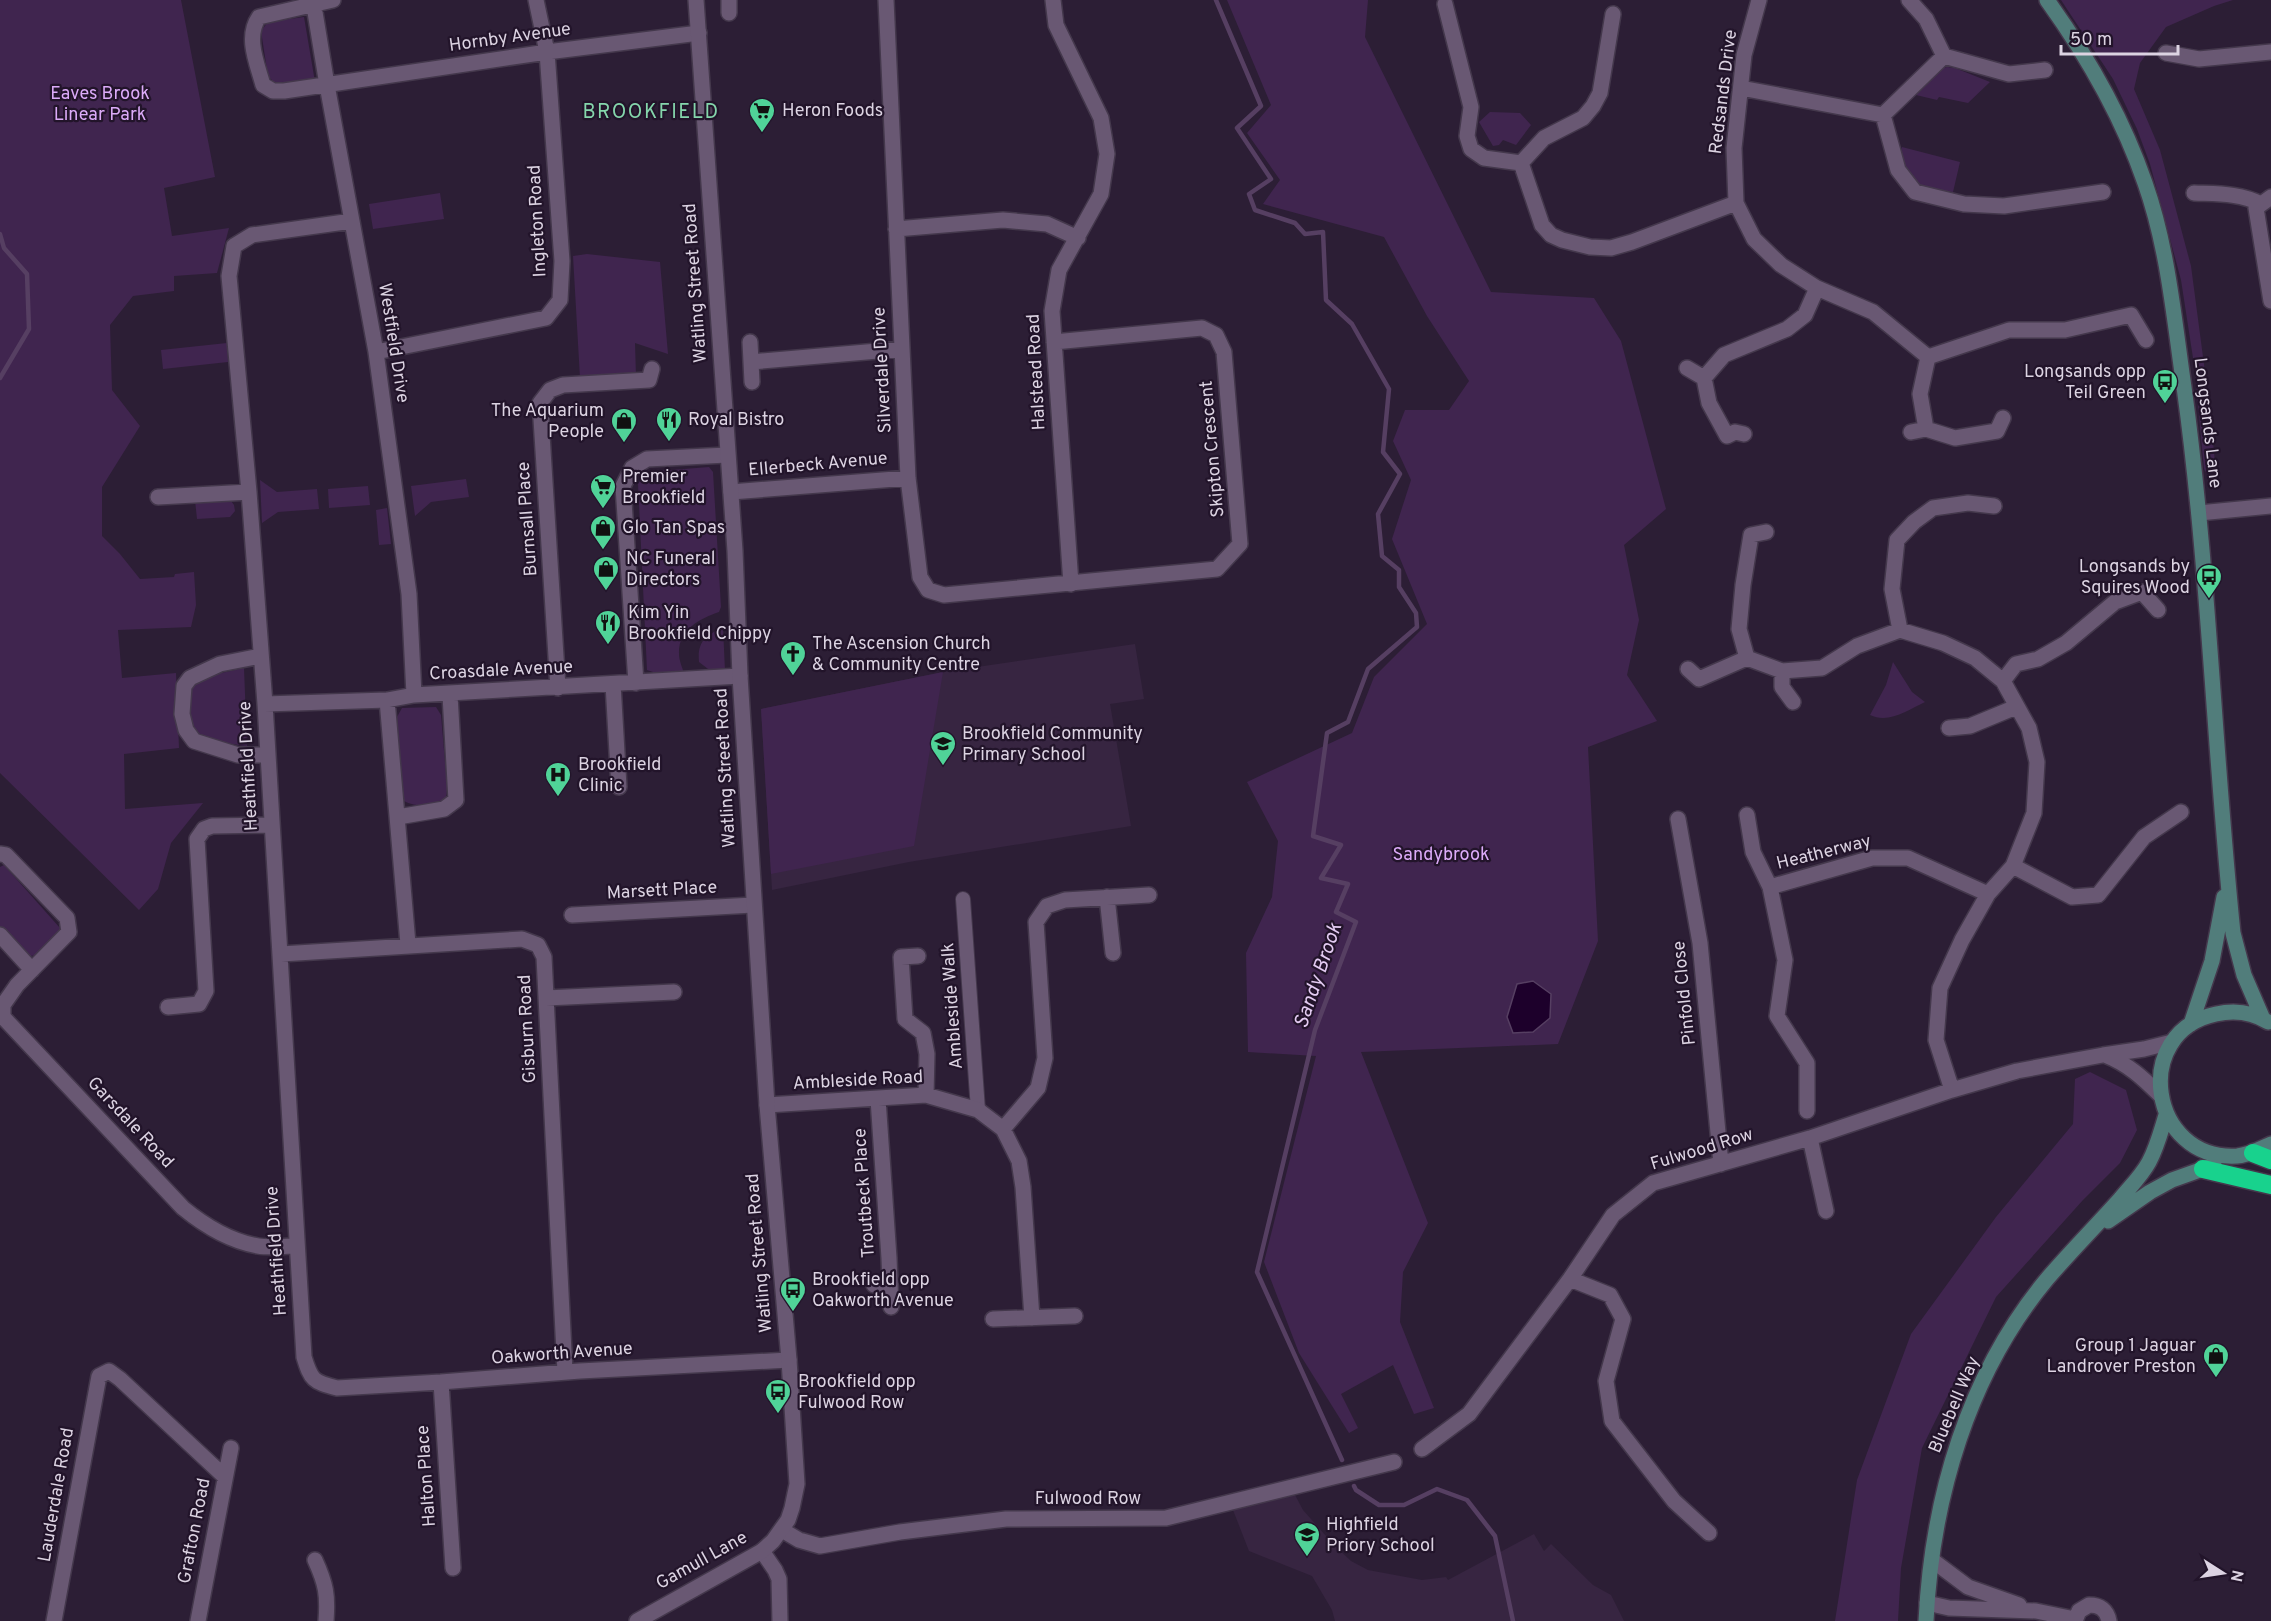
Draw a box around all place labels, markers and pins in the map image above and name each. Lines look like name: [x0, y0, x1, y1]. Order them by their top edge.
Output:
supermarket icon: Heron Foods: [747, 96, 777, 134]
place label: Heron Foods: [782, 100, 883, 123]
place label: Longsands opp Teil Green: [2024, 361, 2146, 405]
bus stop icon: Longsands opp Teil Green: [2150, 367, 2180, 405]
place label: The Aquarium People: [491, 400, 604, 444]
restaurant icon: Royal Bistro: [654, 405, 684, 443]
shop icon: The Aquarium People: [609, 406, 639, 444]
place label: Royal Bistro: [688, 409, 784, 432]
place label: Premier Brookfield: [622, 466, 705, 510]
supermarket icon: Premier Brookfield: [588, 472, 618, 510]
shop icon: Glo Tan Spas: [588, 513, 618, 551]
place label: Glo Tan Spas: [622, 517, 725, 540]
place label: NC Funeral Directors: [626, 548, 715, 592]
shop icon: NC Funeral Directors: [591, 554, 621, 592]
place label: Longsands by Squires Wood: [2079, 556, 2190, 600]
bus stop icon: Longsands by Squires Wood: [2194, 562, 2224, 600]
place label: Kim Yin Brookfield Chippy: [628, 602, 772, 646]
restaurant icon: Kim Yin Brookfield Chippy: [593, 608, 623, 646]
place label: The Ascension Church & Community Centre: [812, 633, 991, 677]
church icon: The Ascension Church & Community Centre: [778, 639, 808, 677]
place label: Brookfield Community Primary School: [962, 723, 1143, 767]
school or university icon: Brookfield Community Primary School: [928, 729, 958, 767]
place label: Brookfield Clinic: [578, 754, 661, 798]
hospital icon: Brookfield Clinic: [543, 760, 573, 798]
place label: Brookfield opp Oakworth Avenue: [812, 1269, 954, 1313]
bus stop icon: Brookfield opp Oakworth Avenue: [778, 1275, 808, 1313]
place label: Group 1 Jaguar Landrover Preston: [2047, 1335, 2196, 1379]
shop icon: Group 1 Jaguar Landrover Preston: [2201, 1341, 2231, 1379]
place label: Brookfield opp Fulwood Row: [798, 1371, 916, 1415]
bus stop icon: Brookfield opp Fulwood Row: [763, 1377, 793, 1415]
place label: Highfield Priory School: [1326, 1514, 1435, 1558]
school or university icon: Highfield Priory School: [1292, 1520, 1322, 1558]

